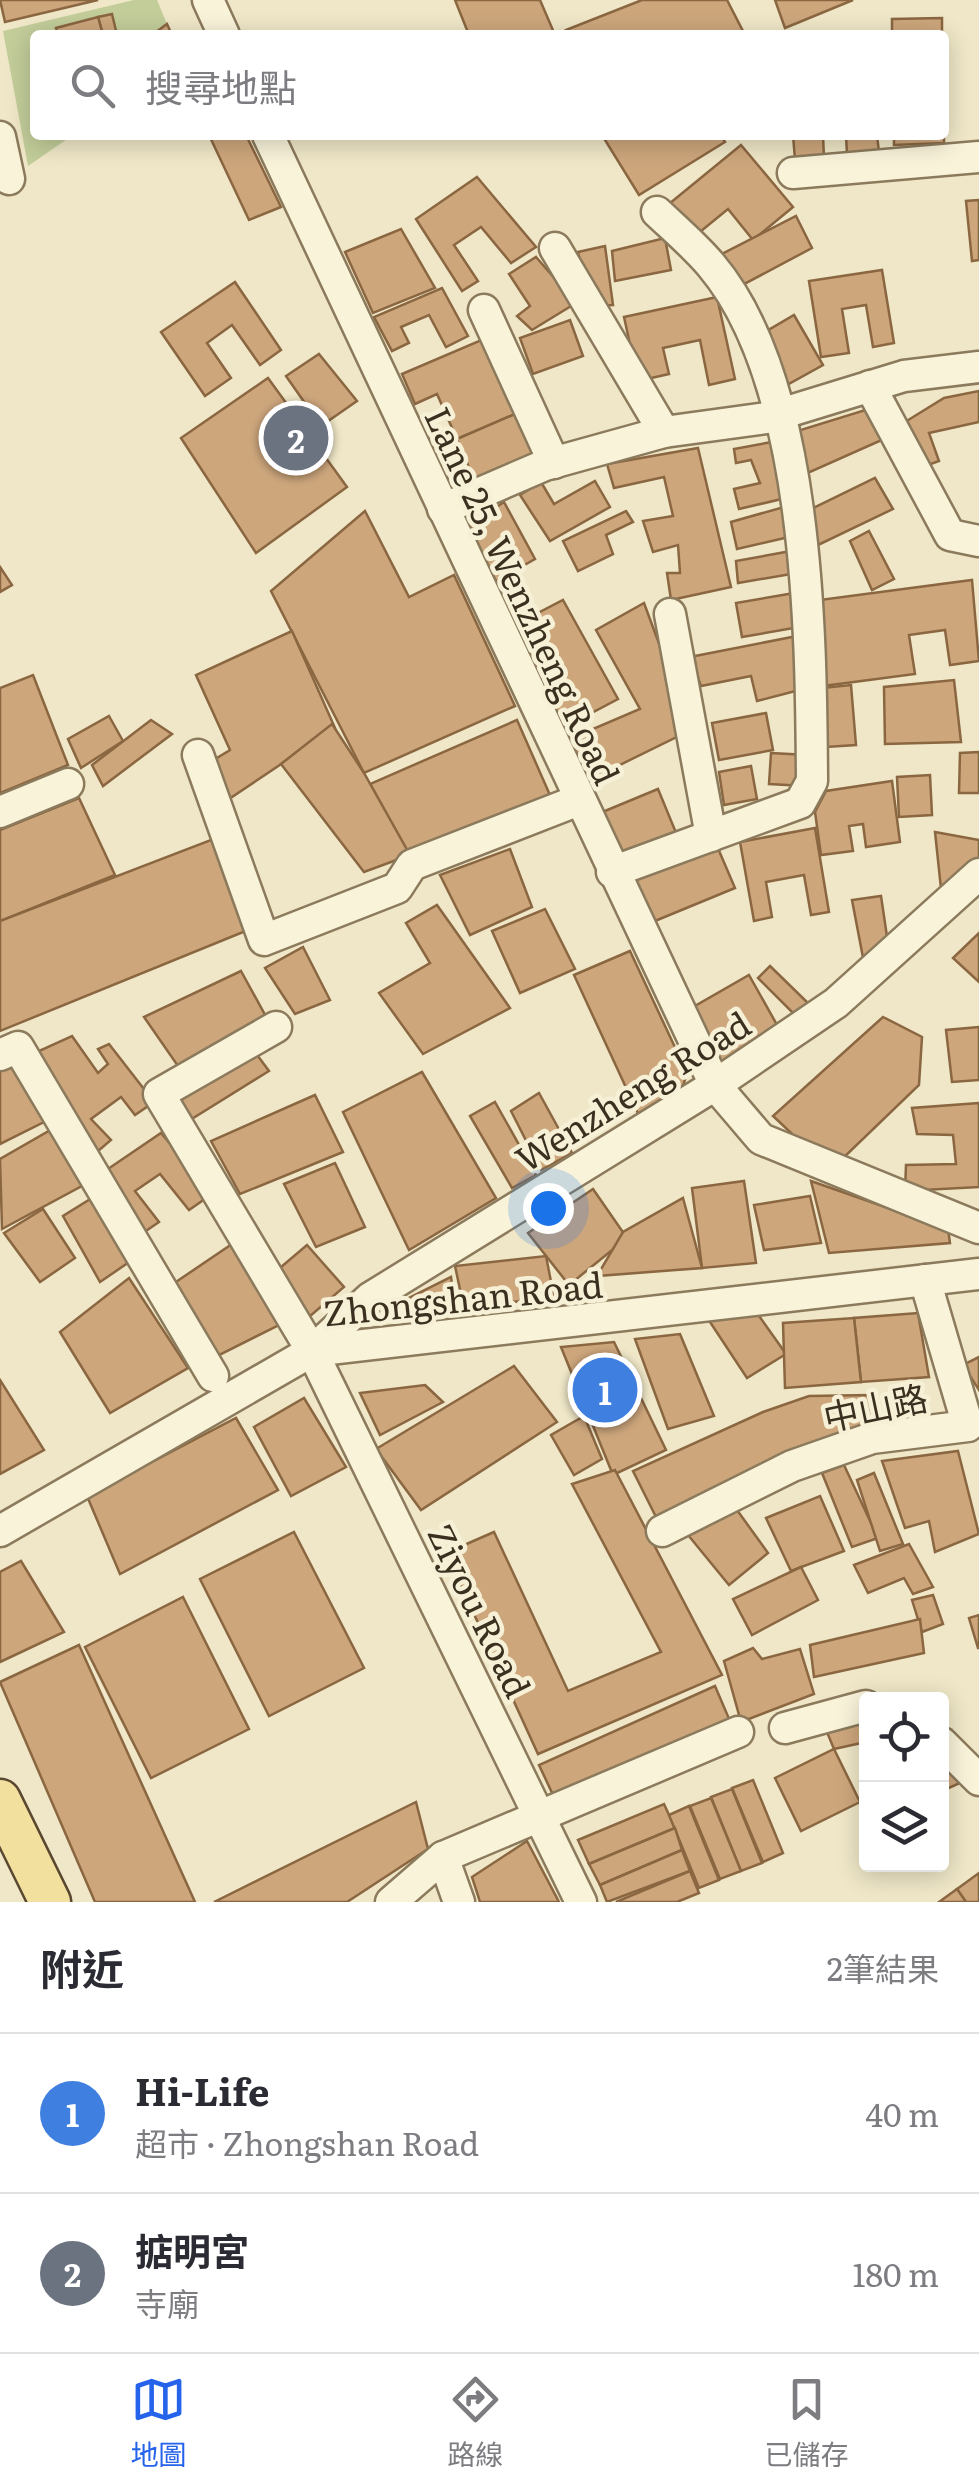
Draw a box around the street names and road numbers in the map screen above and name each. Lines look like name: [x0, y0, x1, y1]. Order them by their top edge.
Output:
street label: Lane 25, Wenzheng Road: [414, 398, 634, 792]
street label: Wenzheng Road: [504, 997, 760, 1183]
street label: Zhongshan Road: [321, 1256, 605, 1338]
street label: 中山路: [818, 1370, 932, 1442]
street label: Ziyou Road: [417, 1514, 545, 1706]

